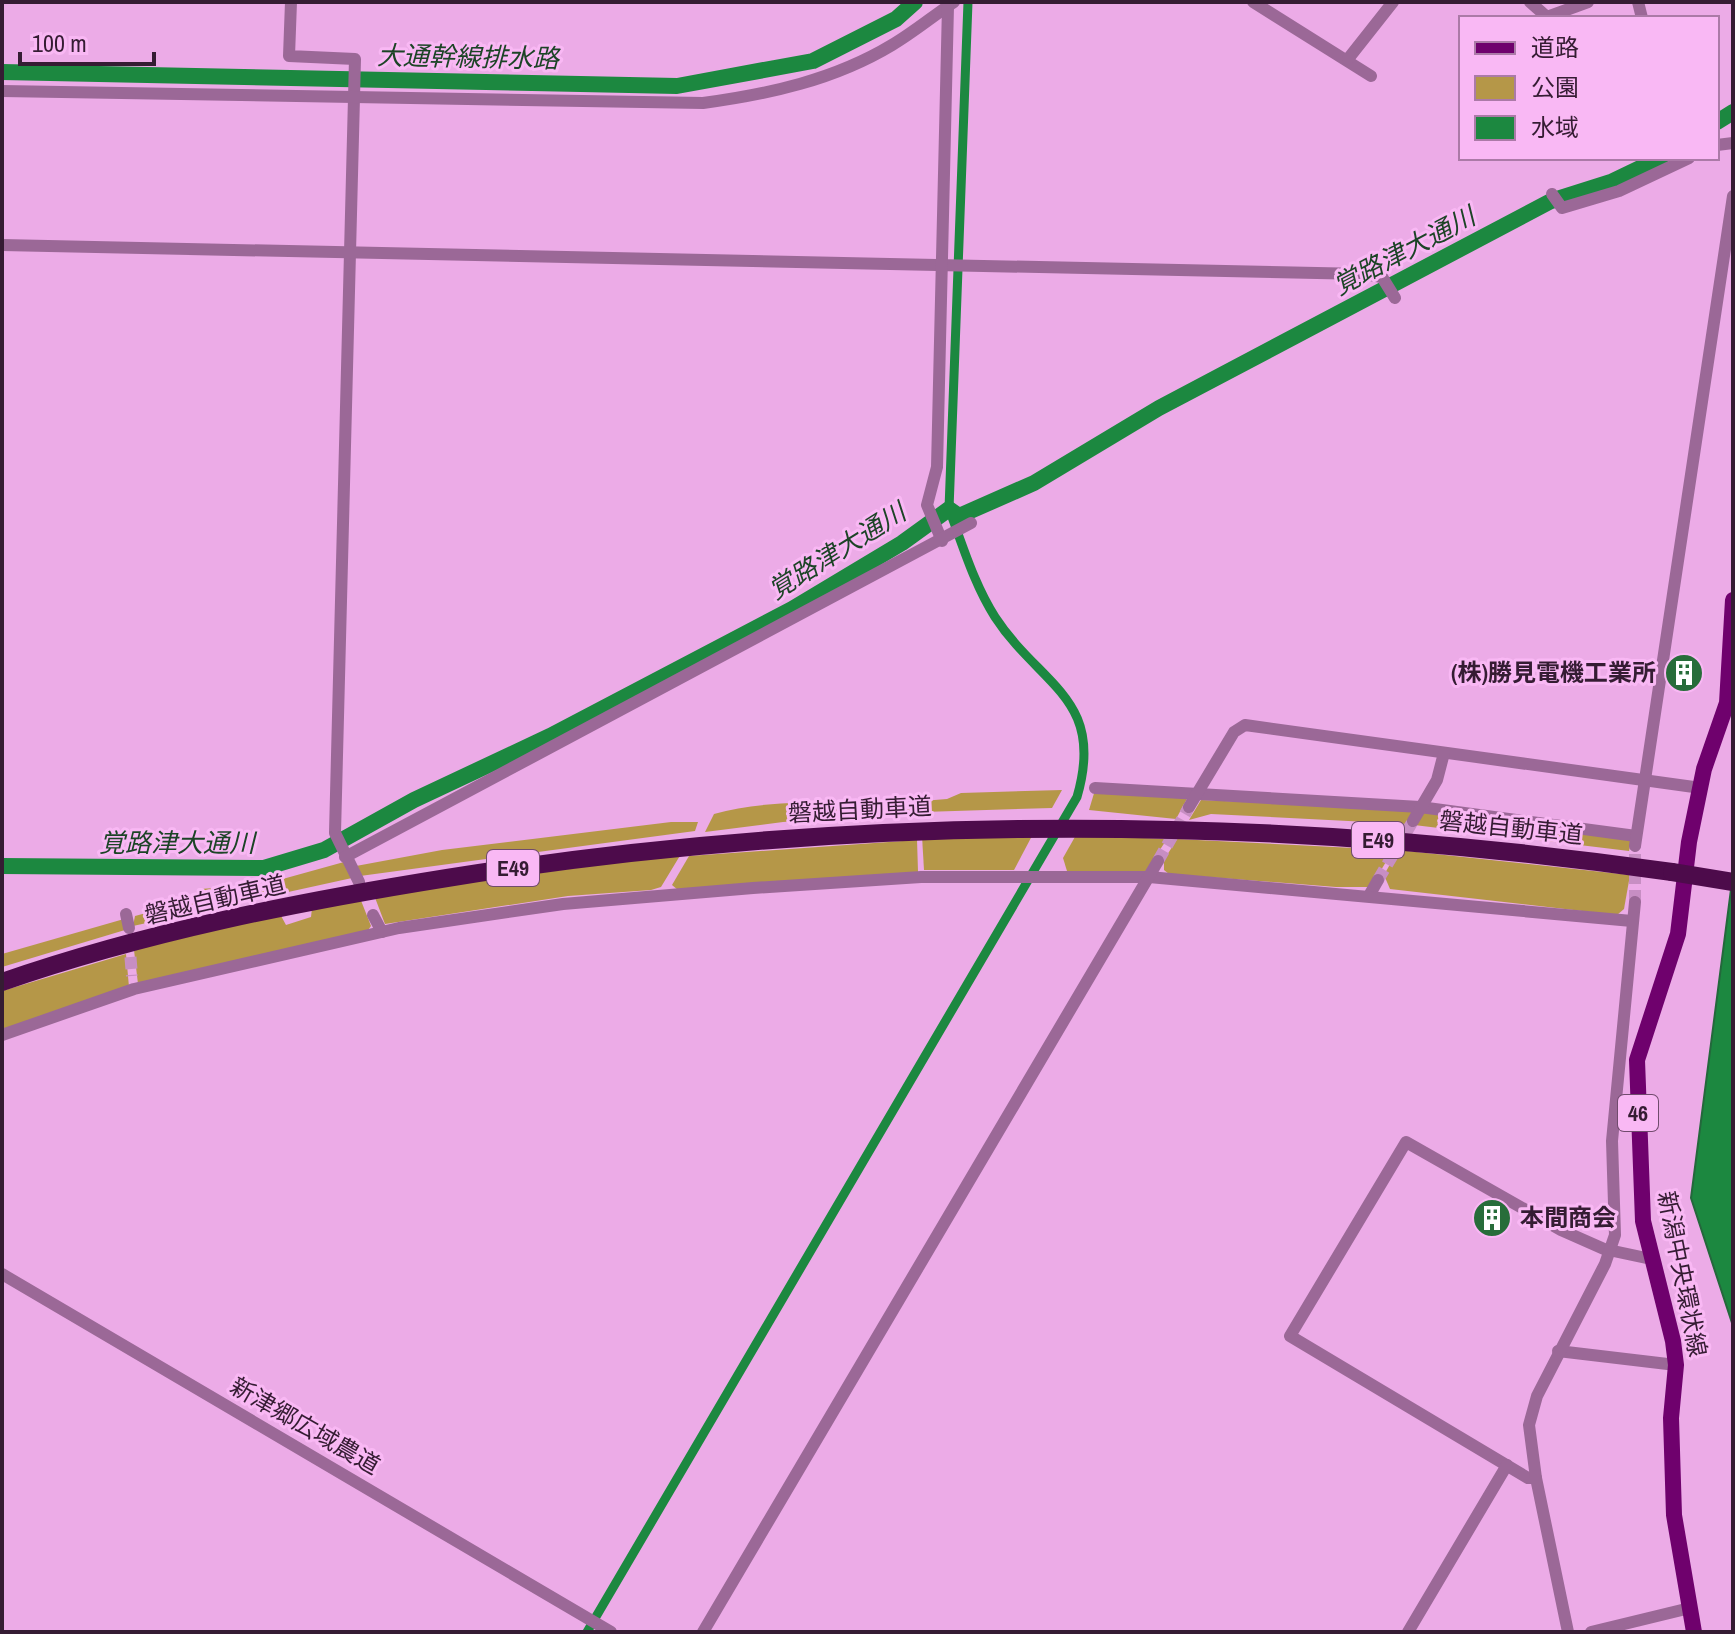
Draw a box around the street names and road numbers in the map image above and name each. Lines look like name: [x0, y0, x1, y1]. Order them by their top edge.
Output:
street label: 磐越自動車道: [787, 789, 933, 829]
street label: 磐越自動車道: [1438, 804, 1584, 850]
road number: E49: [1352, 822, 1404, 858]
road number: E49: [487, 850, 539, 886]
street label: 磐越自動車道: [141, 867, 289, 931]
road number: 46: [1618, 1095, 1658, 1131]
street label: 新潟中央環状線: [1651, 1188, 1715, 1359]
street label: 新津郷広域農道: [225, 1369, 386, 1481]

